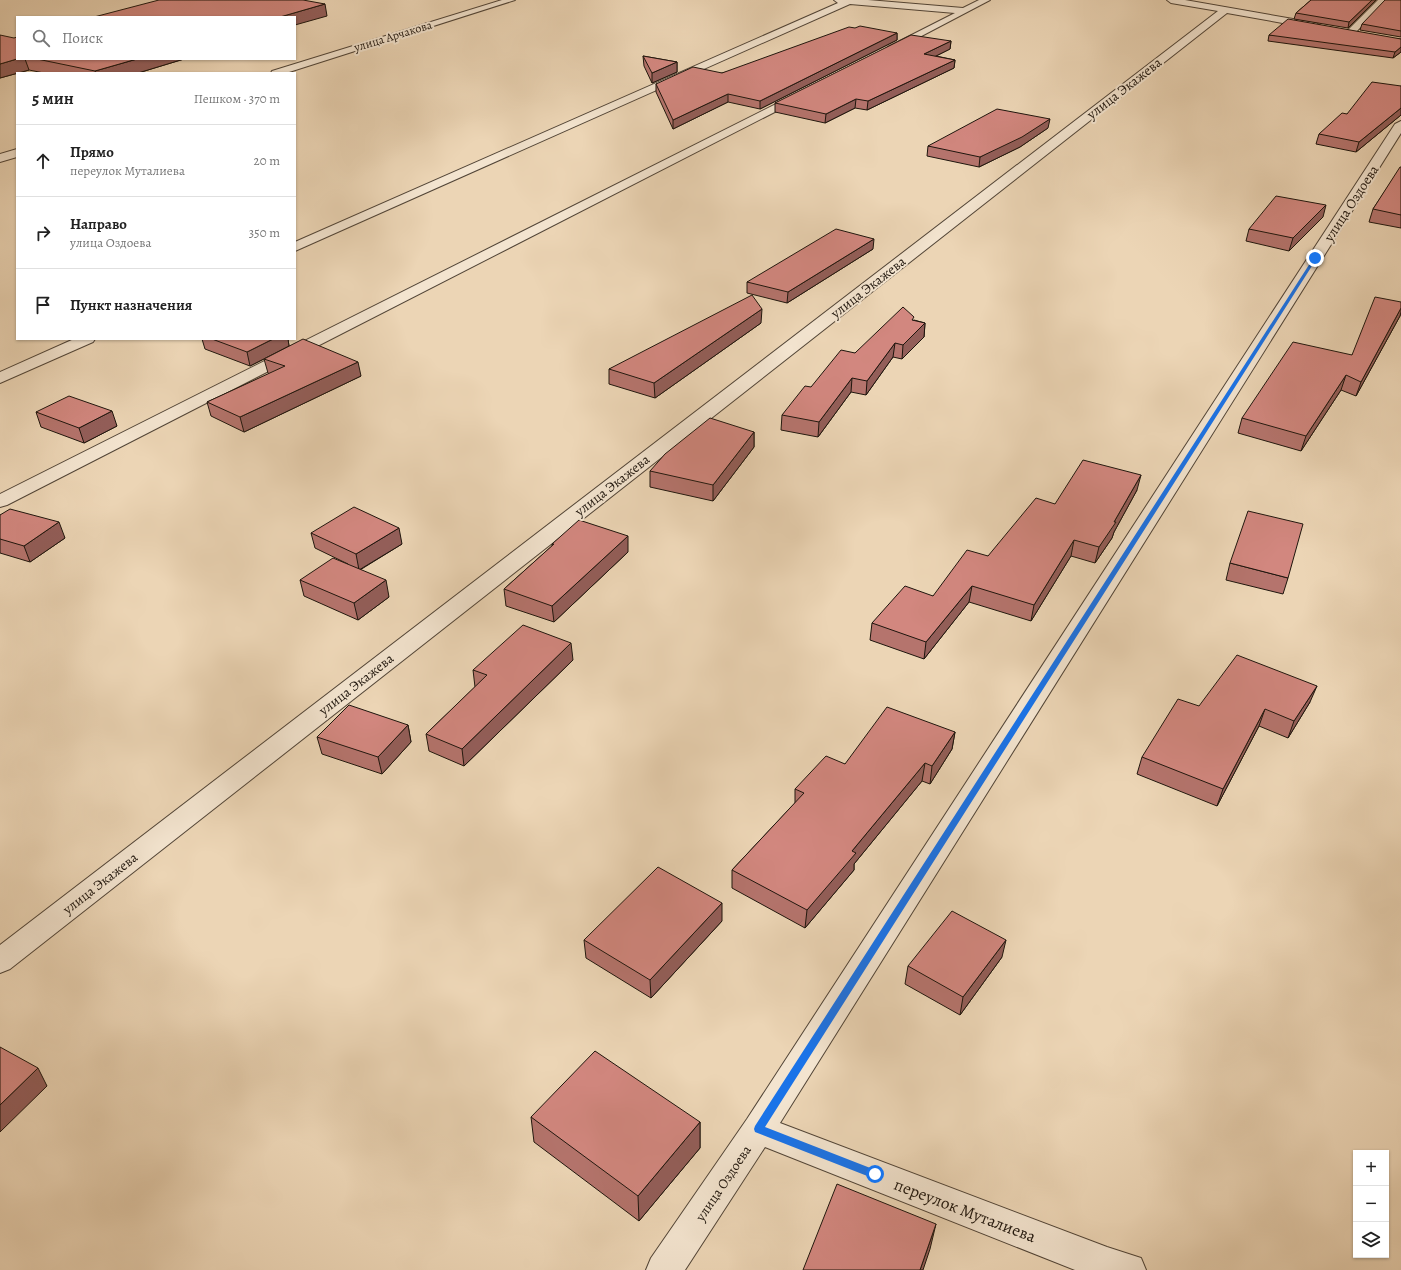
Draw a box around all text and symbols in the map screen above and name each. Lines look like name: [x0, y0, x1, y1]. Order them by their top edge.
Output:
search box: [16, 16, 296, 60]
street label: улица Арчакова: [351, 16, 434, 56]
icon: search: [30, 27, 52, 49]
text: Поиск: [62, 28, 103, 48]
street label: улица Экажева: [1082, 53, 1166, 124]
text: 5 мин: [32, 87, 74, 110]
text: Пешком · 370 m: [194, 90, 280, 107]
text: Прямо: [70, 142, 114, 162]
icon: ahead: [32, 150, 54, 172]
text: 20 m: [254, 152, 280, 169]
street label: улица Оздоева: [1319, 161, 1384, 246]
text: переулок Муталиева: [70, 162, 185, 179]
text: Направо: [70, 214, 127, 234]
icon: right: [32, 222, 54, 244]
text: 350 m: [249, 224, 280, 241]
text: улица Оздоева: [70, 234, 151, 251]
route end: [1306, 249, 1324, 267]
street label: улица Экажева: [826, 252, 910, 323]
icon: arrive: [32, 294, 54, 316]
text: Пункт назначения: [70, 295, 192, 315]
street label: улица Экажева: [570, 450, 654, 521]
street label: улица Экажева: [314, 649, 398, 720]
street label: улица Экажева: [58, 848, 142, 919]
street label: улица Оздоева: [690, 1141, 756, 1226]
map controls: [1353, 1150, 1389, 1258]
button: +: [1353, 1150, 1389, 1186]
route start: [866, 1165, 884, 1183]
street label: переулок Муталиева: [891, 1173, 1039, 1248]
button: −: [1353, 1186, 1389, 1222]
button: layers: [1353, 1222, 1389, 1258]

